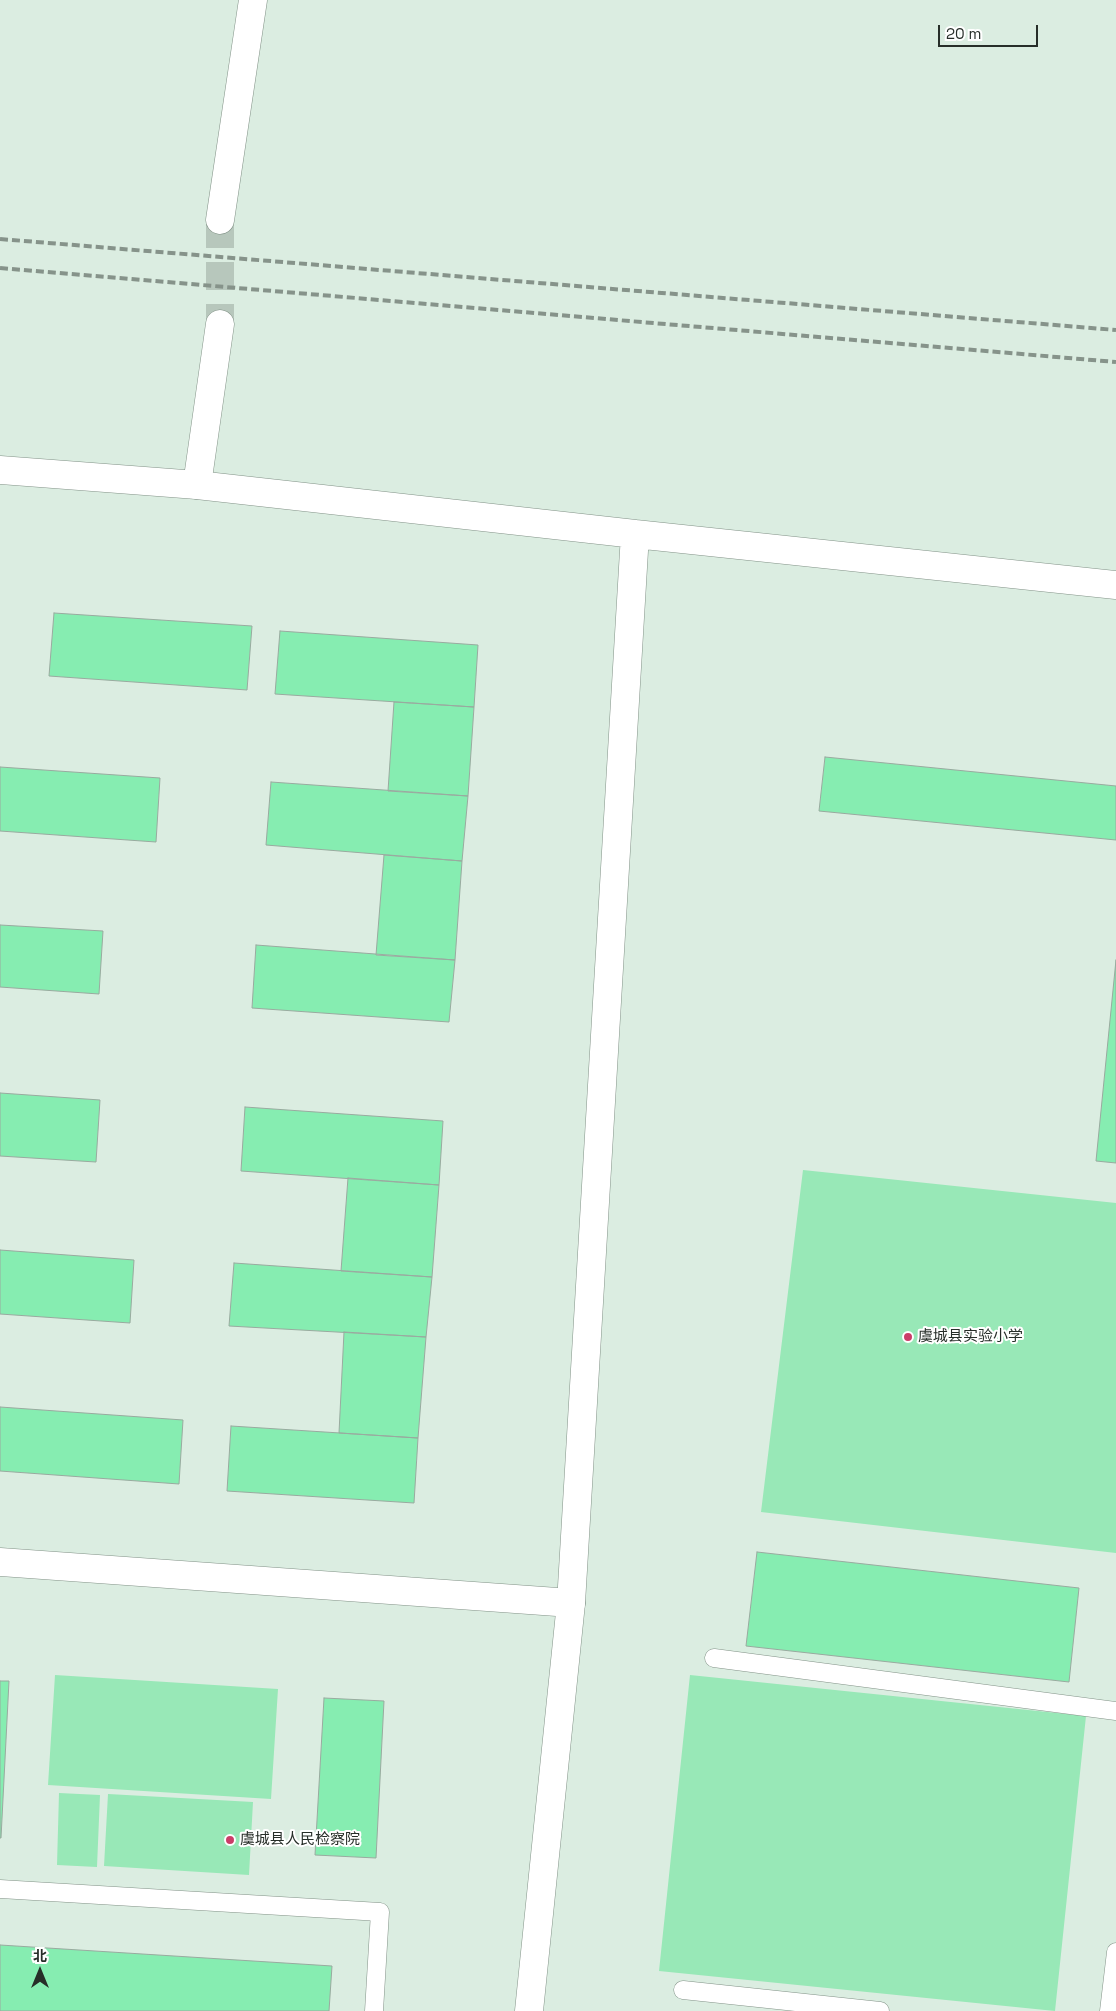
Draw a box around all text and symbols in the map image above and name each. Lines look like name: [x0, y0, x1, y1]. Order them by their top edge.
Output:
scale bar: [941, 15, 1041, 47]
text: 20 m: [946, 24, 981, 43]
place label: 虞城县实验小学: [918, 1328, 1023, 1346]
marker: 虞城县实验小学: [902, 1331, 914, 1343]
place label: 虞城县人民检察院: [240, 1831, 360, 1849]
marker: 虞城县人民检察院: [224, 1834, 236, 1846]
north arrow: [15, 1946, 65, 1996]
text: 北: [33, 1947, 47, 1965]

